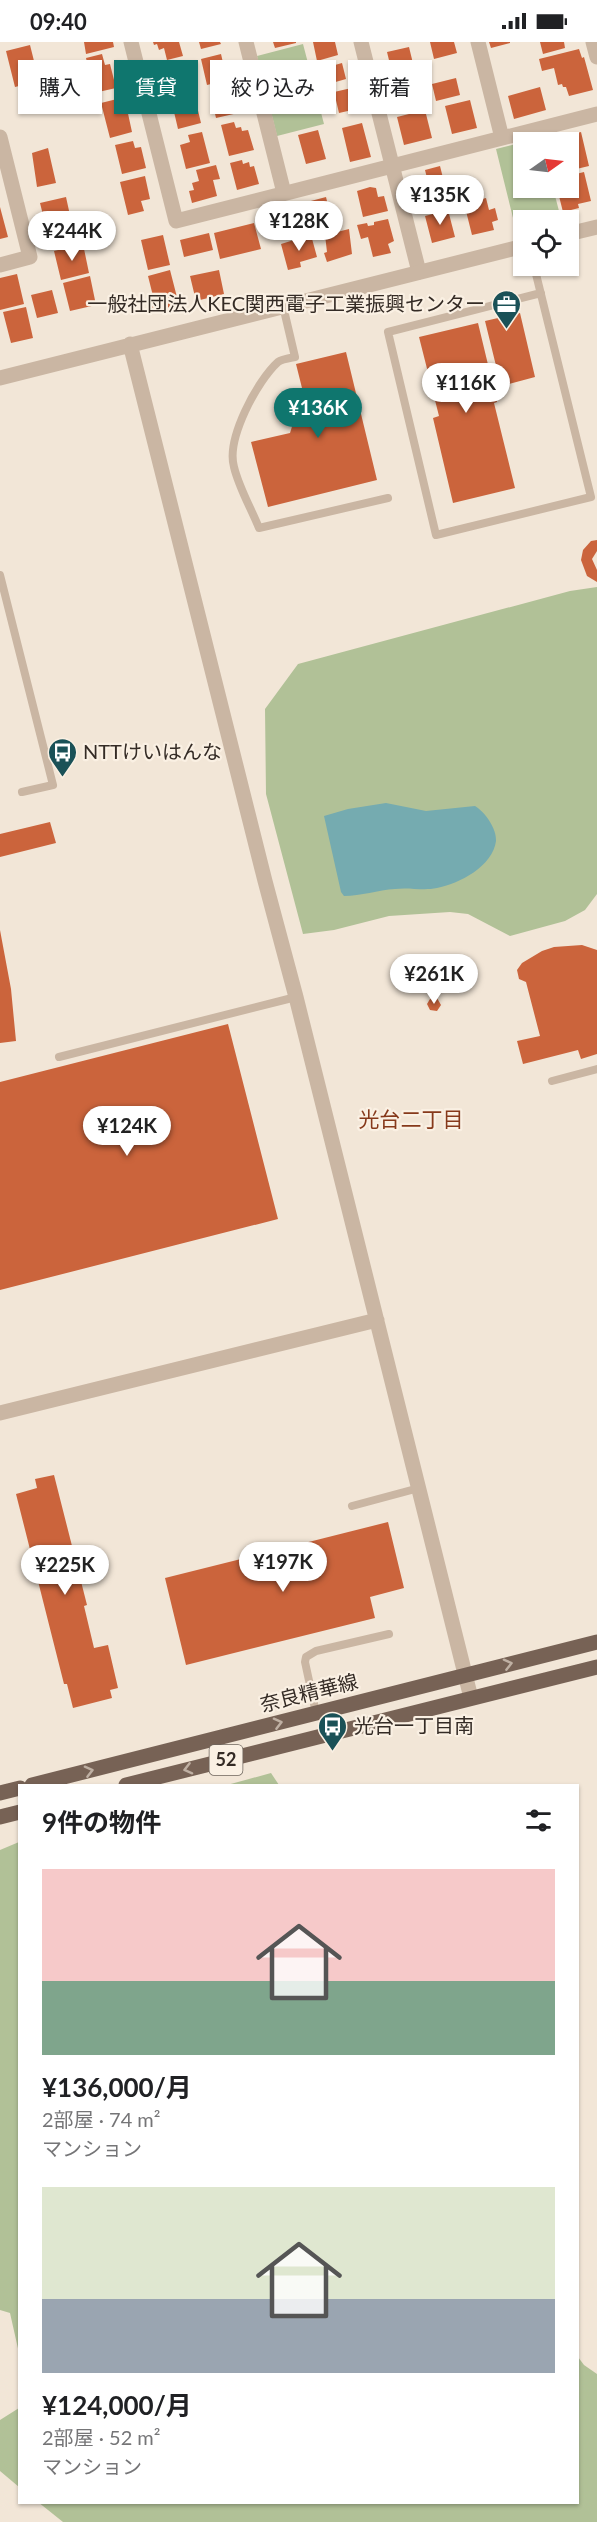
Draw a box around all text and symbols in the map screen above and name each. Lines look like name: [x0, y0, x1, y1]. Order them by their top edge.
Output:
text: 09:40: [30, 8, 87, 35]
chip: 購入: [18, 60, 102, 114]
chip: 賃貸: [114, 60, 198, 114]
chip: 絞り込み: [210, 60, 336, 114]
chip: 新着: [348, 60, 432, 114]
north arrow: [513, 132, 579, 198]
map controls: [513, 132, 579, 276]
pin: ¥135K: [398, 175, 482, 226]
text: ¥135K: [410, 182, 470, 206]
pin: ¥128K: [257, 201, 341, 252]
text: ¥128K: [269, 208, 329, 232]
button: locate: [513, 210, 579, 276]
pin: ¥244K: [30, 211, 114, 262]
text: ¥244K: [42, 218, 102, 242]
office icon: 一般社団法人KEC関西電子工業振興センター: [490, 288, 522, 330]
place label: 一般社団法人KEC関西電子工業振興センター: [87, 291, 485, 315]
pin: ¥116K: [424, 363, 508, 414]
text: ¥116K: [436, 370, 496, 394]
pin: ¥136K: [276, 388, 360, 439]
text: ¥136K: [288, 395, 348, 419]
bus stop icon: NTTけいはんな: [46, 736, 78, 778]
place label: NTTけいはんな: [83, 739, 222, 763]
pin: ¥261K: [392, 954, 476, 1005]
text: ¥261K: [404, 961, 464, 985]
pin: ¥124K: [85, 1106, 169, 1157]
district label: 光台二丁目: [359, 1106, 464, 1131]
text: ¥124K: [97, 1113, 157, 1137]
pin: ¥197K: [241, 1542, 325, 1593]
pin: ¥225K: [23, 1545, 107, 1596]
text: ¥197K: [253, 1549, 313, 1573]
text: ¥225K: [35, 1552, 95, 1576]
one-way arrow: [502, 1659, 512, 1672]
street label: 奈良精華線: [257, 1668, 360, 1716]
bus stop icon: 光台一丁目南: [317, 1710, 349, 1752]
place label: 光台一丁目南: [354, 1713, 474, 1737]
one-way arrow: [273, 1718, 283, 1731]
road number: 52: [210, 1745, 242, 1775]
one-way arrow: [183, 1762, 193, 1775]
one-way arrow: [84, 1765, 94, 1778]
icon: filters: [522, 1804, 555, 1837]
text: 9件の物件: [42, 1806, 161, 1838]
icon: home: [245, 1908, 353, 2016]
text: ¥136,000/月: [42, 2071, 192, 2103]
text: 2部屋 · 74 m²: [42, 2107, 161, 2131]
text: マンション: [42, 2136, 142, 2160]
icon: home: [245, 2226, 353, 2334]
text: ¥124,000/月: [42, 2389, 192, 2421]
text: 2部屋 · 52 m²: [42, 2425, 161, 2449]
text: マンション: [42, 2454, 142, 2478]

